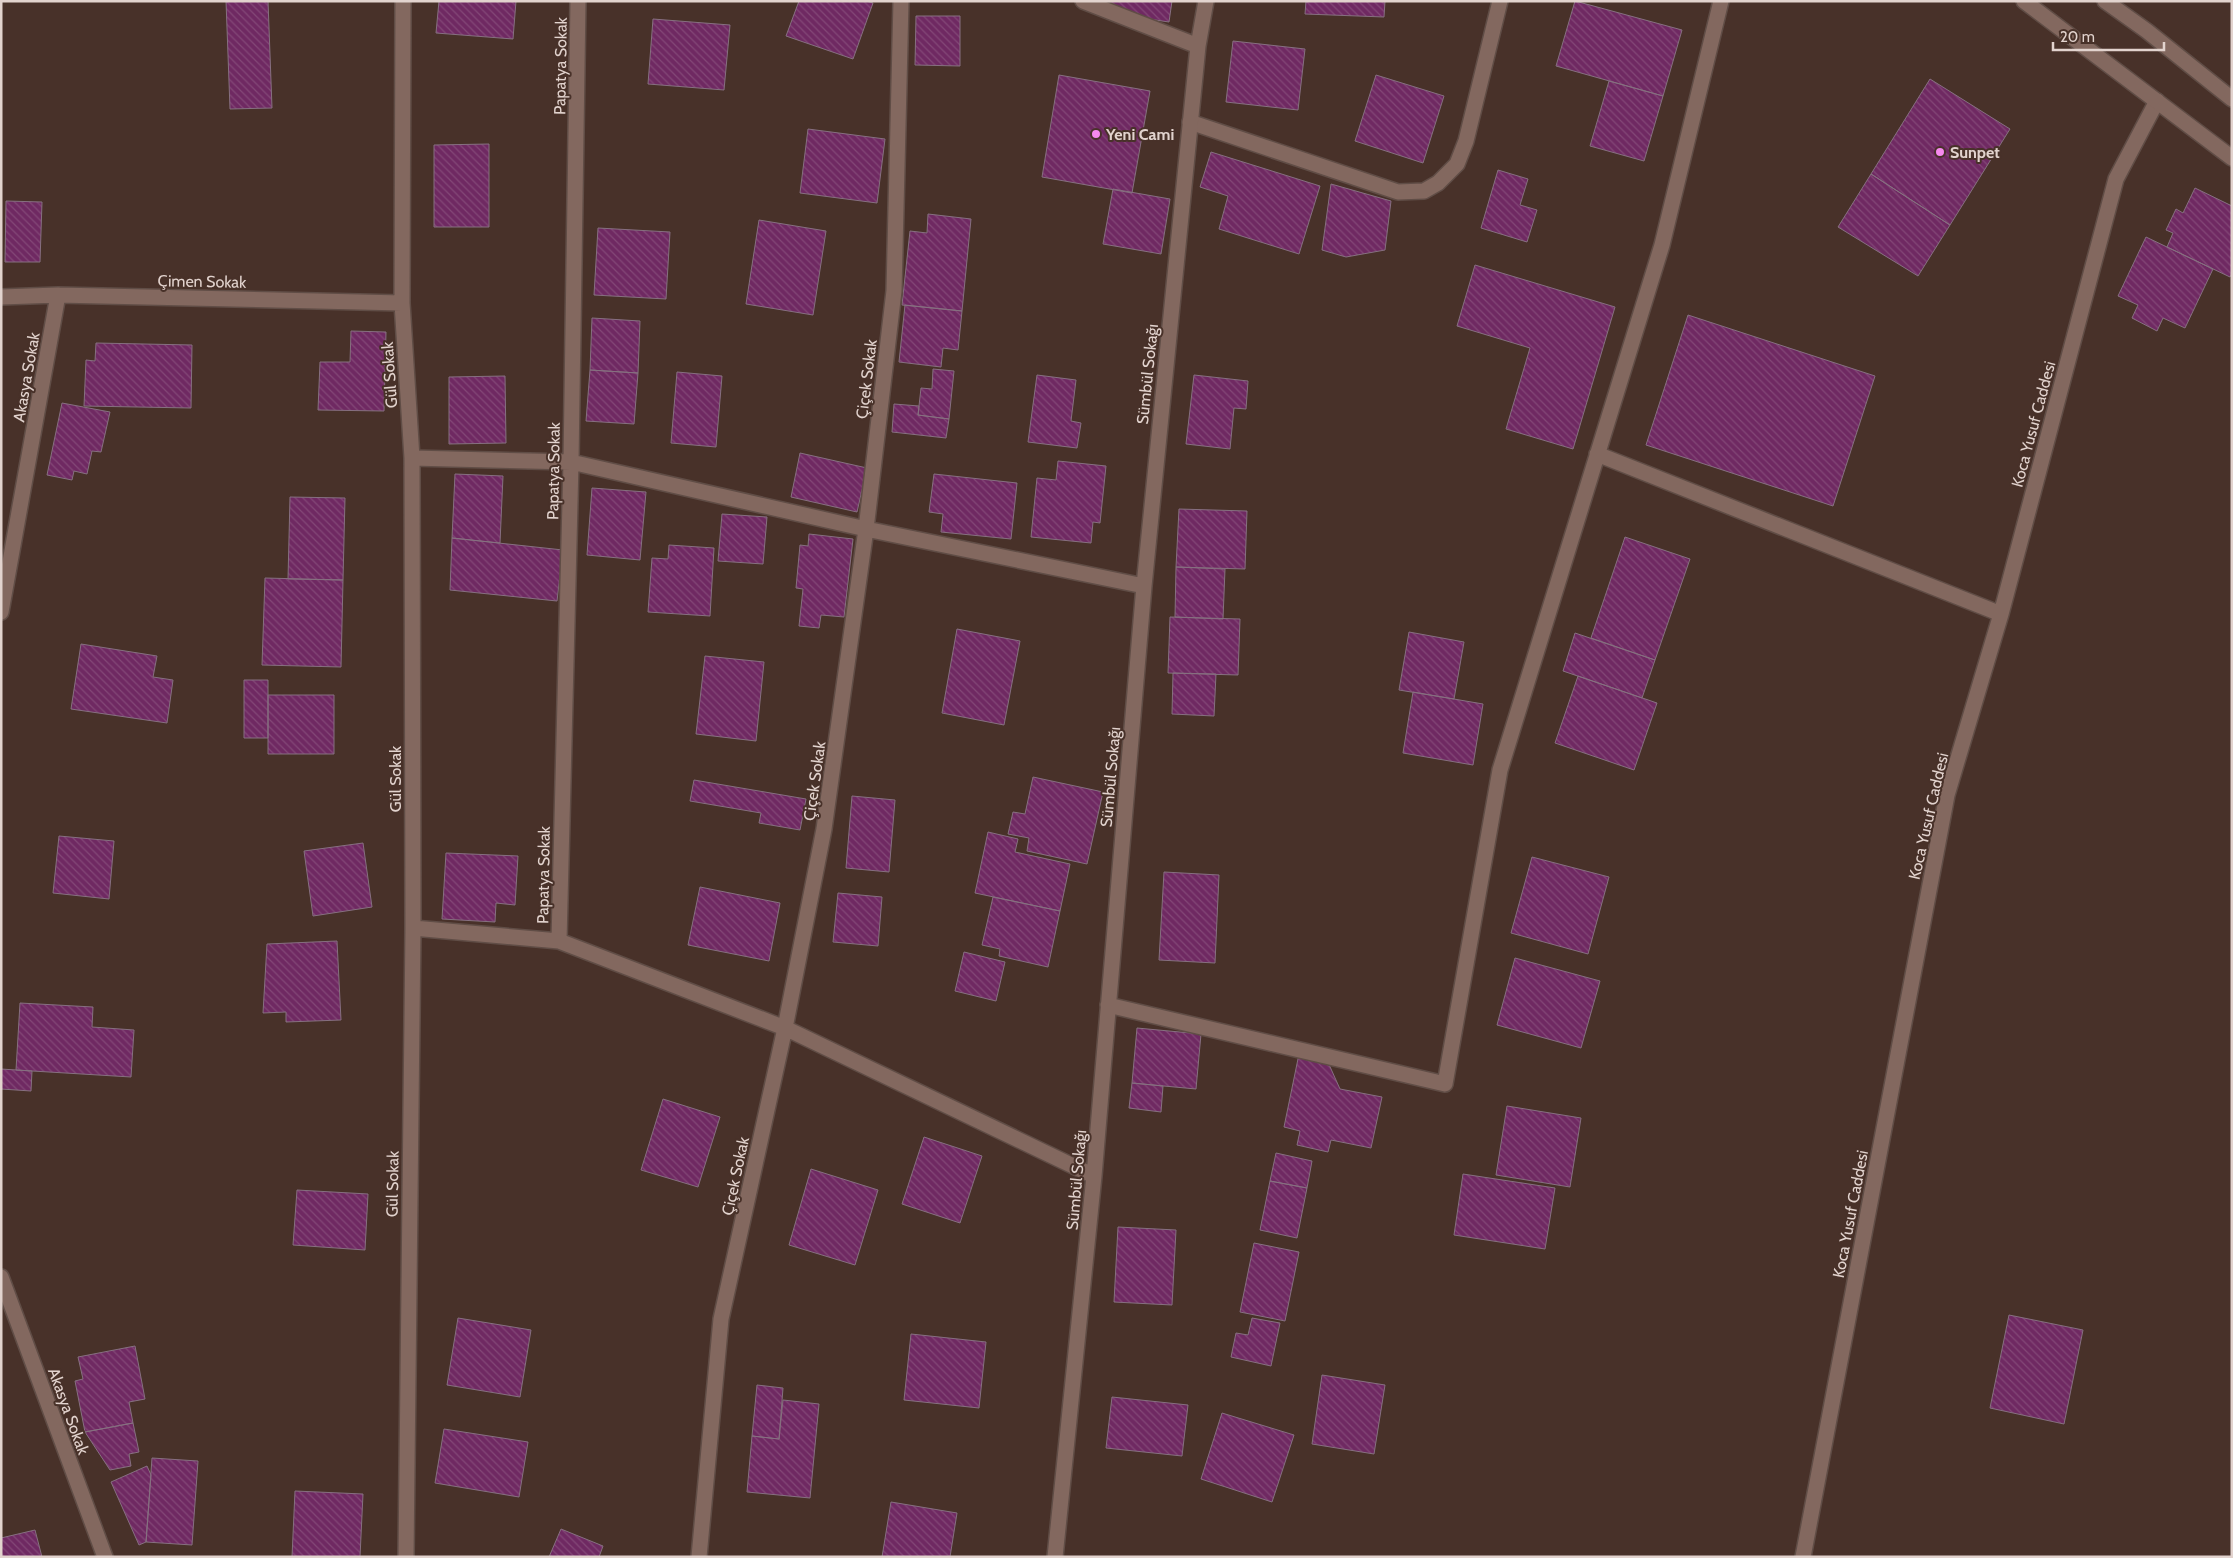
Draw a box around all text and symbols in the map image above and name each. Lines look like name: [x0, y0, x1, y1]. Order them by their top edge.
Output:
street label: Papatya Sokak: [550, 16, 571, 115]
scale bar: [2053, 20, 2164, 52]
text: 20 m: [2060, 28, 2095, 46]
place label: Yeni Cami: [1105, 125, 1174, 144]
marker: Yeni Cami: [1090, 128, 1102, 140]
place label: Sunpet: [1950, 143, 2000, 162]
marker: Sunpet: [1934, 146, 1946, 158]
street label: Çimen Sokak: [158, 271, 247, 292]
street label: Sümbül Sokağı: [1133, 323, 1162, 425]
street label: Akasya Sokak: [9, 330, 44, 423]
street label: Çiçek Sokak: [852, 337, 881, 420]
street label: Gül Sokak: [378, 340, 401, 409]
street label: Koca Yusuf Caddesi: [2008, 359, 2059, 489]
street label: Papatya Sokak: [543, 421, 564, 520]
street label: Sümbül Sokağı: [1097, 726, 1124, 828]
street label: Çiçek Sokak: [800, 739, 830, 822]
street label: Gül Sokak: [386, 745, 405, 812]
street label: Koca Yusuf Caddesi: [1905, 751, 1952, 881]
street label: Papatya Sokak: [533, 825, 554, 924]
street label: Sümbül Sokağı: [1063, 1129, 1090, 1231]
street label: Çiçek Sokak: [718, 1134, 753, 1217]
street label: Koca Yusuf Caddesi: [1829, 1149, 1872, 1280]
street label: Gül Sokak: [382, 1150, 403, 1217]
street label: Akasya Sokak: [44, 1365, 93, 1458]

